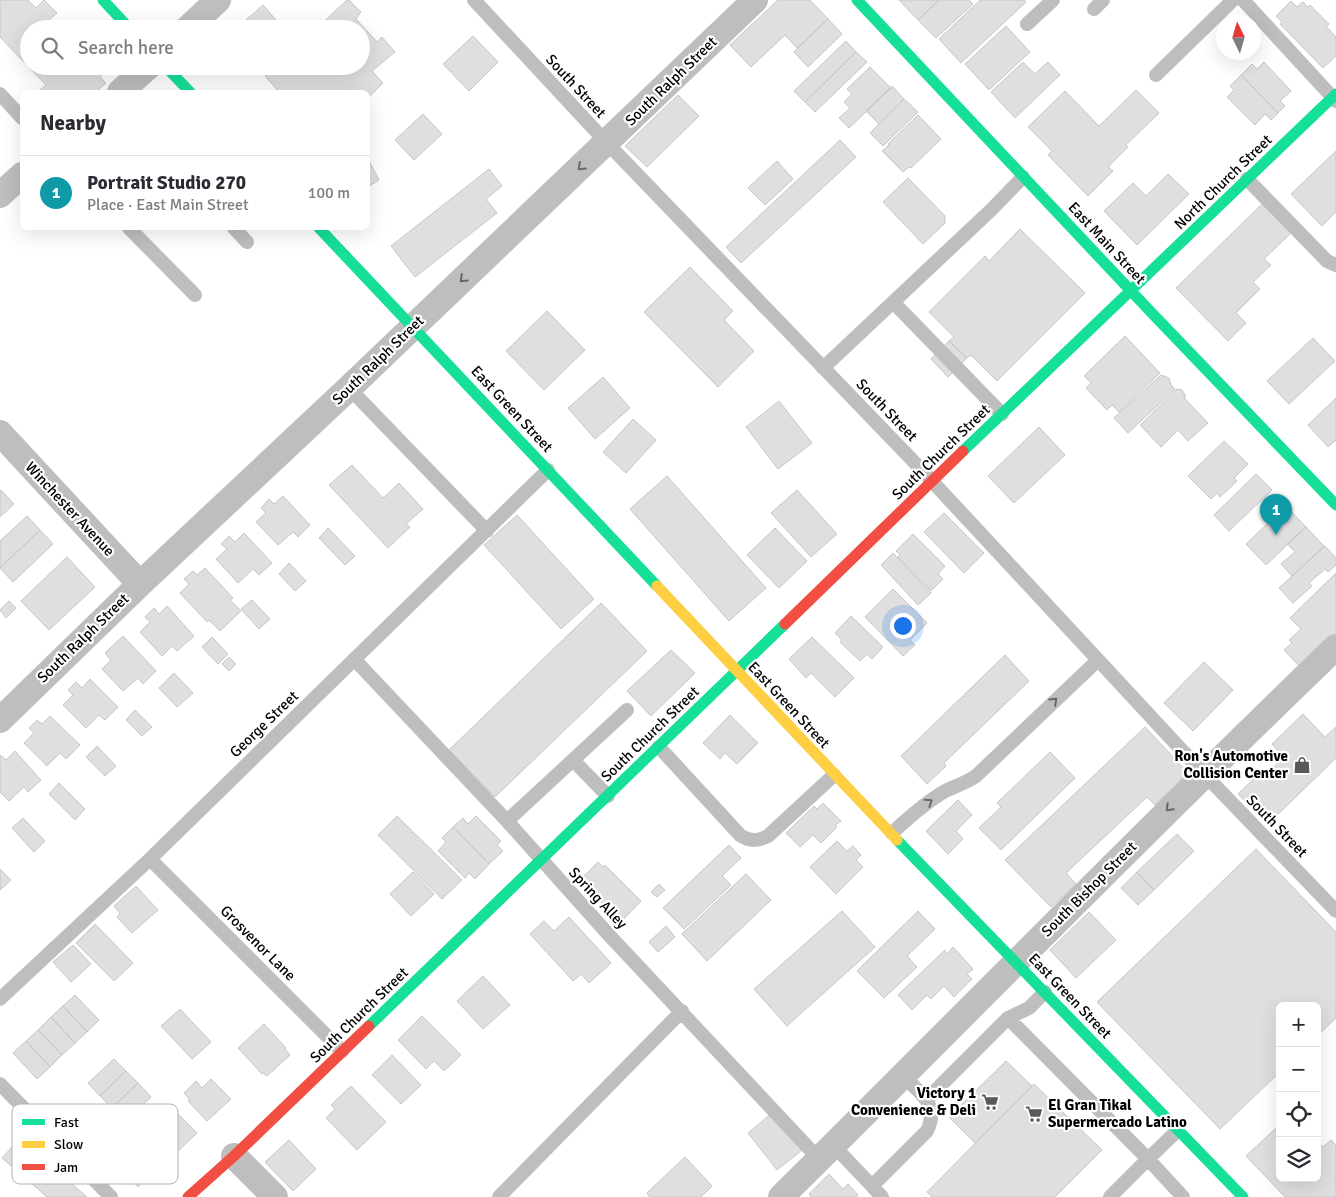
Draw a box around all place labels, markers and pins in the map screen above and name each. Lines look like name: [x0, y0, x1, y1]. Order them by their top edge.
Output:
pin: 1: [1260, 494, 1292, 535]
place label: Ron's Automotive Collision Center: [1174, 747, 1288, 782]
shop icon: Ron's Automotive Collision Center: [1292, 755, 1312, 775]
place label: Victory 1 Convenience & Deli: [851, 1084, 976, 1119]
supermarket icon: Victory 1 Convenience & Deli: [980, 1092, 1000, 1112]
place label: El Gran Tikal Supermercado Latino: [1048, 1096, 1187, 1131]
supermarket icon: El Gran Tikal Supermercado Latino: [1024, 1104, 1044, 1124]

